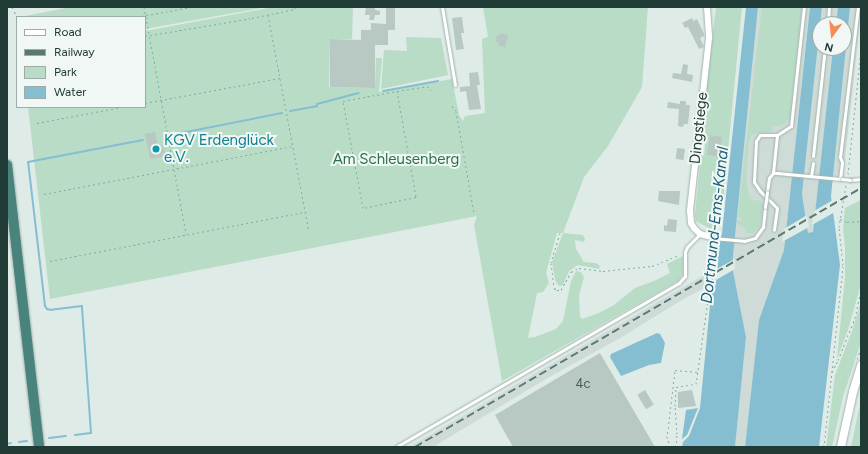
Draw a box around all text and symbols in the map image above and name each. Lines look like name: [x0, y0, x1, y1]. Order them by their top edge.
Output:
legend: [16, 16, 146, 108]
north arrow: [812, 16, 852, 56]
text: Road: [54, 25, 82, 39]
text: N: [823, 40, 835, 54]
text: Railway: [54, 45, 95, 59]
text: Park: [54, 65, 77, 79]
text: Water: [54, 85, 86, 99]
street label: Dingstiege: [686, 91, 712, 165]
place label: KGV Erdenglück e.V.: [164, 131, 274, 166]
marker: KGV Erdenglück e.V.: [151, 144, 161, 154]
water label: Dortmund-Ems-Kanal: [697, 146, 733, 304]
park label: Am Schleusenberg: [333, 151, 459, 169]
house number: 4c: [575, 376, 591, 392]

